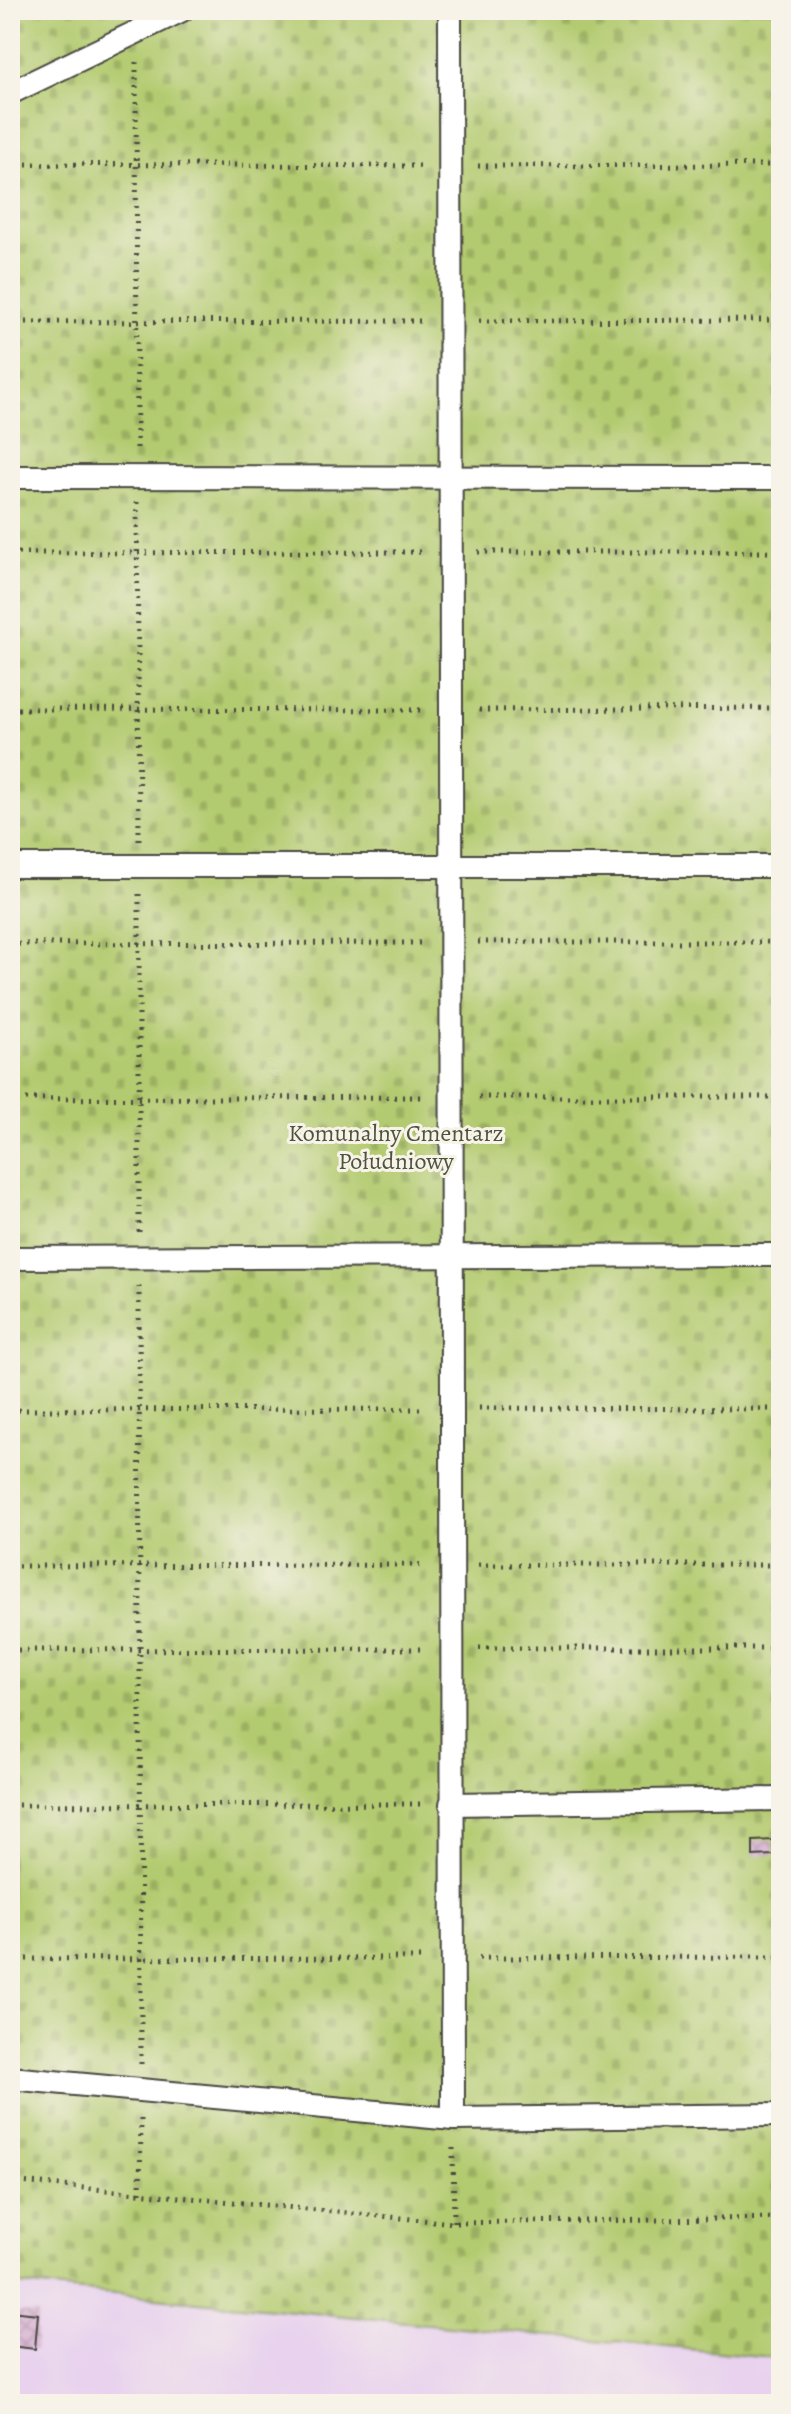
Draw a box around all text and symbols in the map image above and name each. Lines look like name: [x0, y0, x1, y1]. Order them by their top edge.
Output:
park label: Komunalny Cmentarz Południowy: [288, 1117, 504, 1177]

